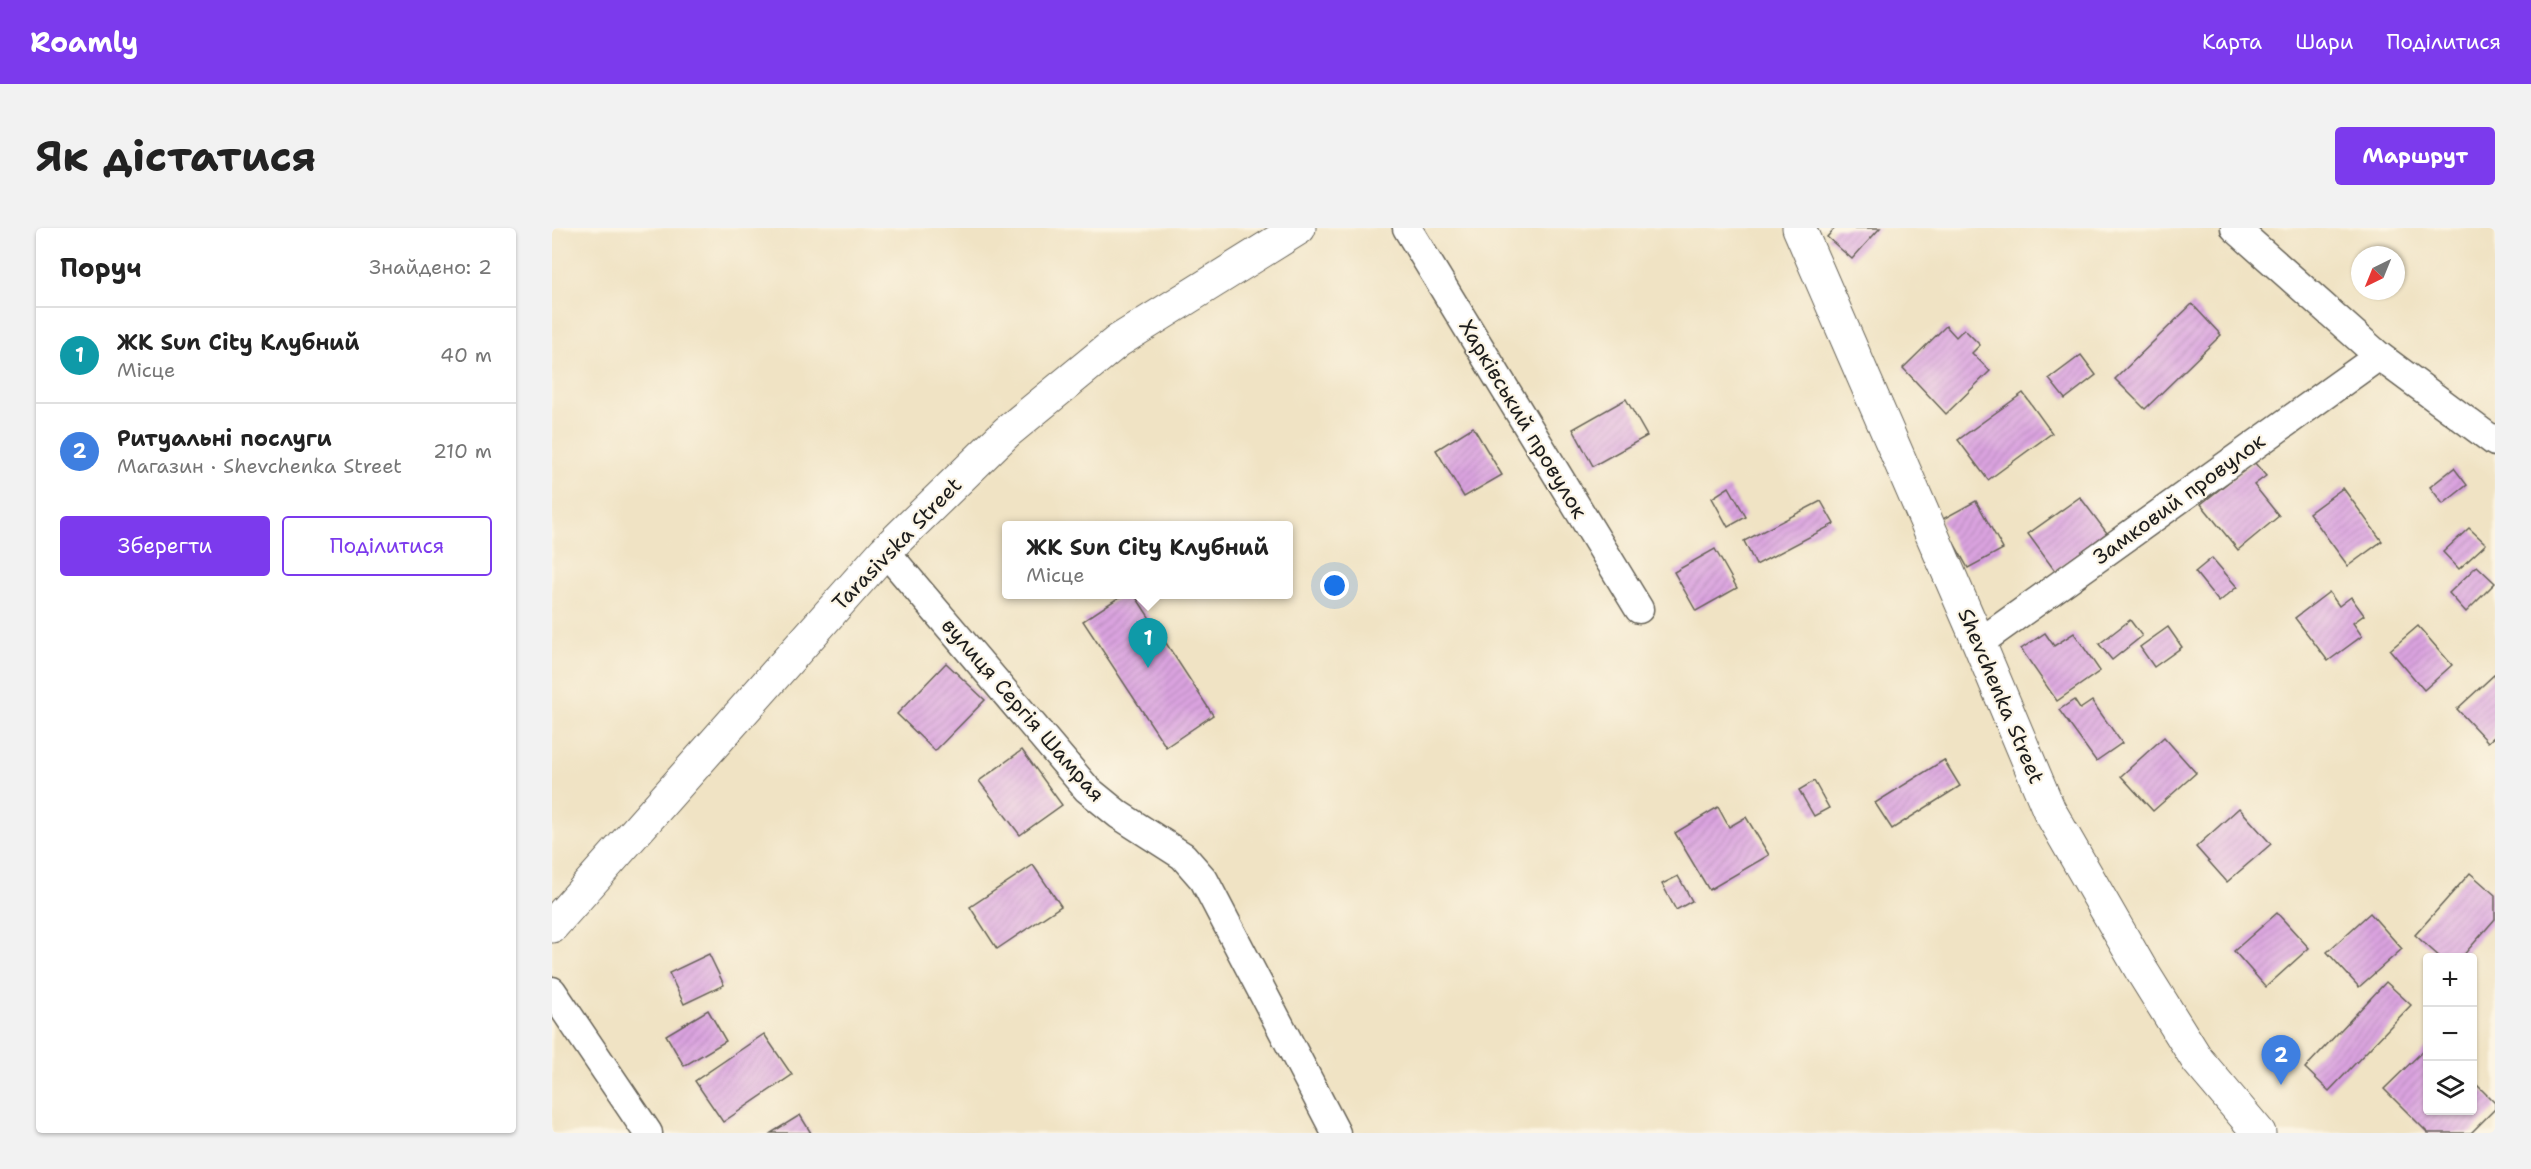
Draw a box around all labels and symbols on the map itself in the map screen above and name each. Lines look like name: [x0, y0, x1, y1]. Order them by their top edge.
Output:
north arrow: [2351, 246, 2405, 300]
street label: Харківський провулок: [1452, 314, 1594, 524]
street label: Замковий провулок: [2087, 427, 2271, 571]
street label: Tarasivska Street: [826, 471, 968, 617]
your location: [1320, 571, 1349, 600]
street label: Shevchenka Street: [1951, 604, 2051, 788]
street label: вулиця Сергія Шамрая: [935, 612, 1111, 808]
pin: 1: [1128, 618, 1168, 668]
pin: 2: [2262, 1036, 2300, 1085]

